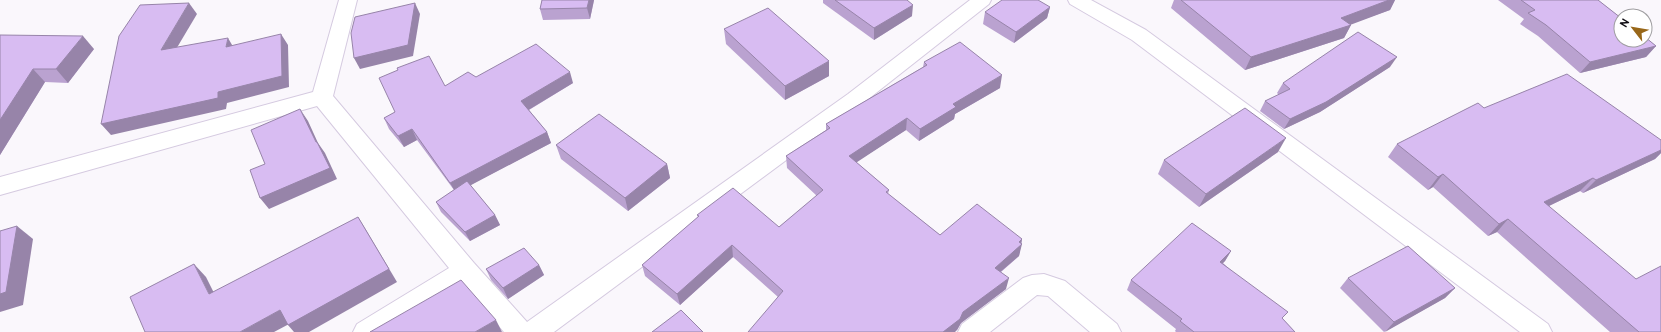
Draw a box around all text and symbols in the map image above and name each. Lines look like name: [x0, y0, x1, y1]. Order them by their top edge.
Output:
north arrow: [1613, 8, 1653, 48]
text: N: [1617, 16, 1633, 30]

